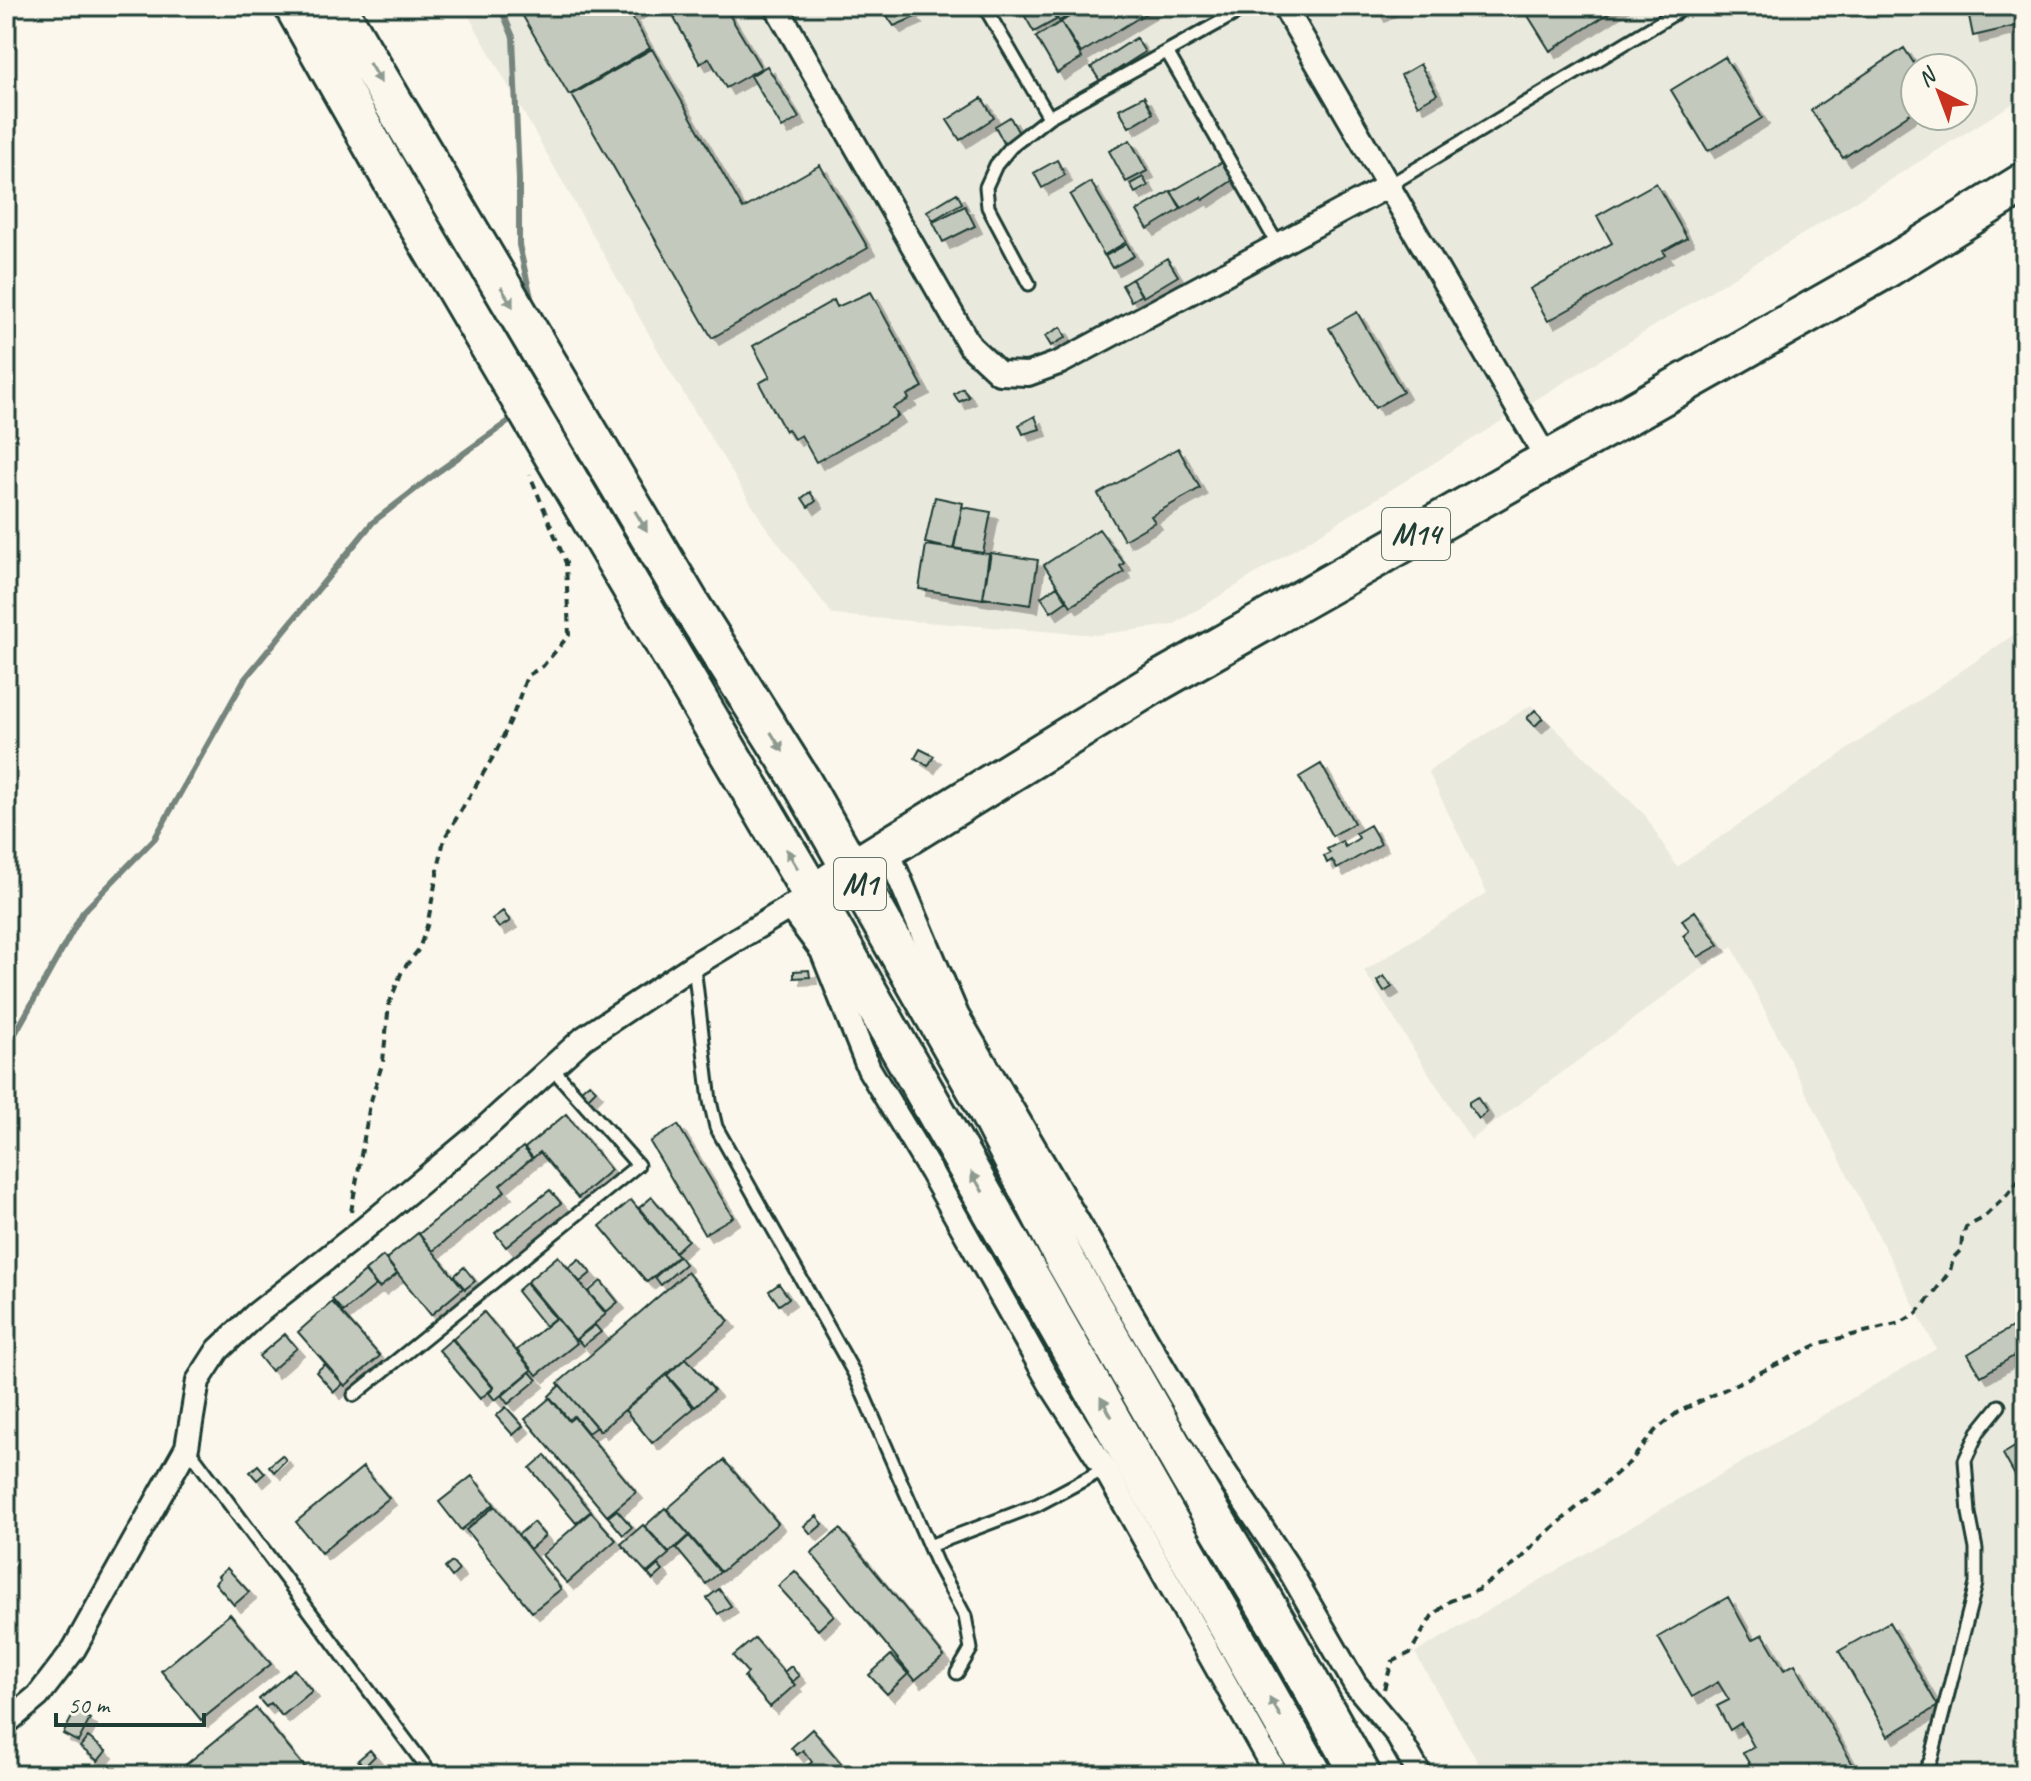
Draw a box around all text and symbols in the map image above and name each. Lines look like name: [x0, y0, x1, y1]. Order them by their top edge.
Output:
north arrow: [1899, 52, 1979, 132]
text: N: [1912, 61, 1943, 93]
one-way arrow: [368, 62, 382, 84]
one-way arrow: [500, 286, 514, 308]
road number: M14: [1382, 508, 1450, 560]
one-way arrow: [633, 510, 647, 532]
one-way arrow: [769, 731, 783, 753]
one-way arrow: [785, 848, 799, 870]
road number: M1: [834, 858, 886, 910]
one-way arrow: [970, 1171, 984, 1193]
one-way arrow: [1099, 1396, 1113, 1419]
scale bar: [56, 1677, 204, 1727]
text: 50 m: [68, 1690, 111, 1720]
one-way arrow: [1268, 1696, 1282, 1718]

